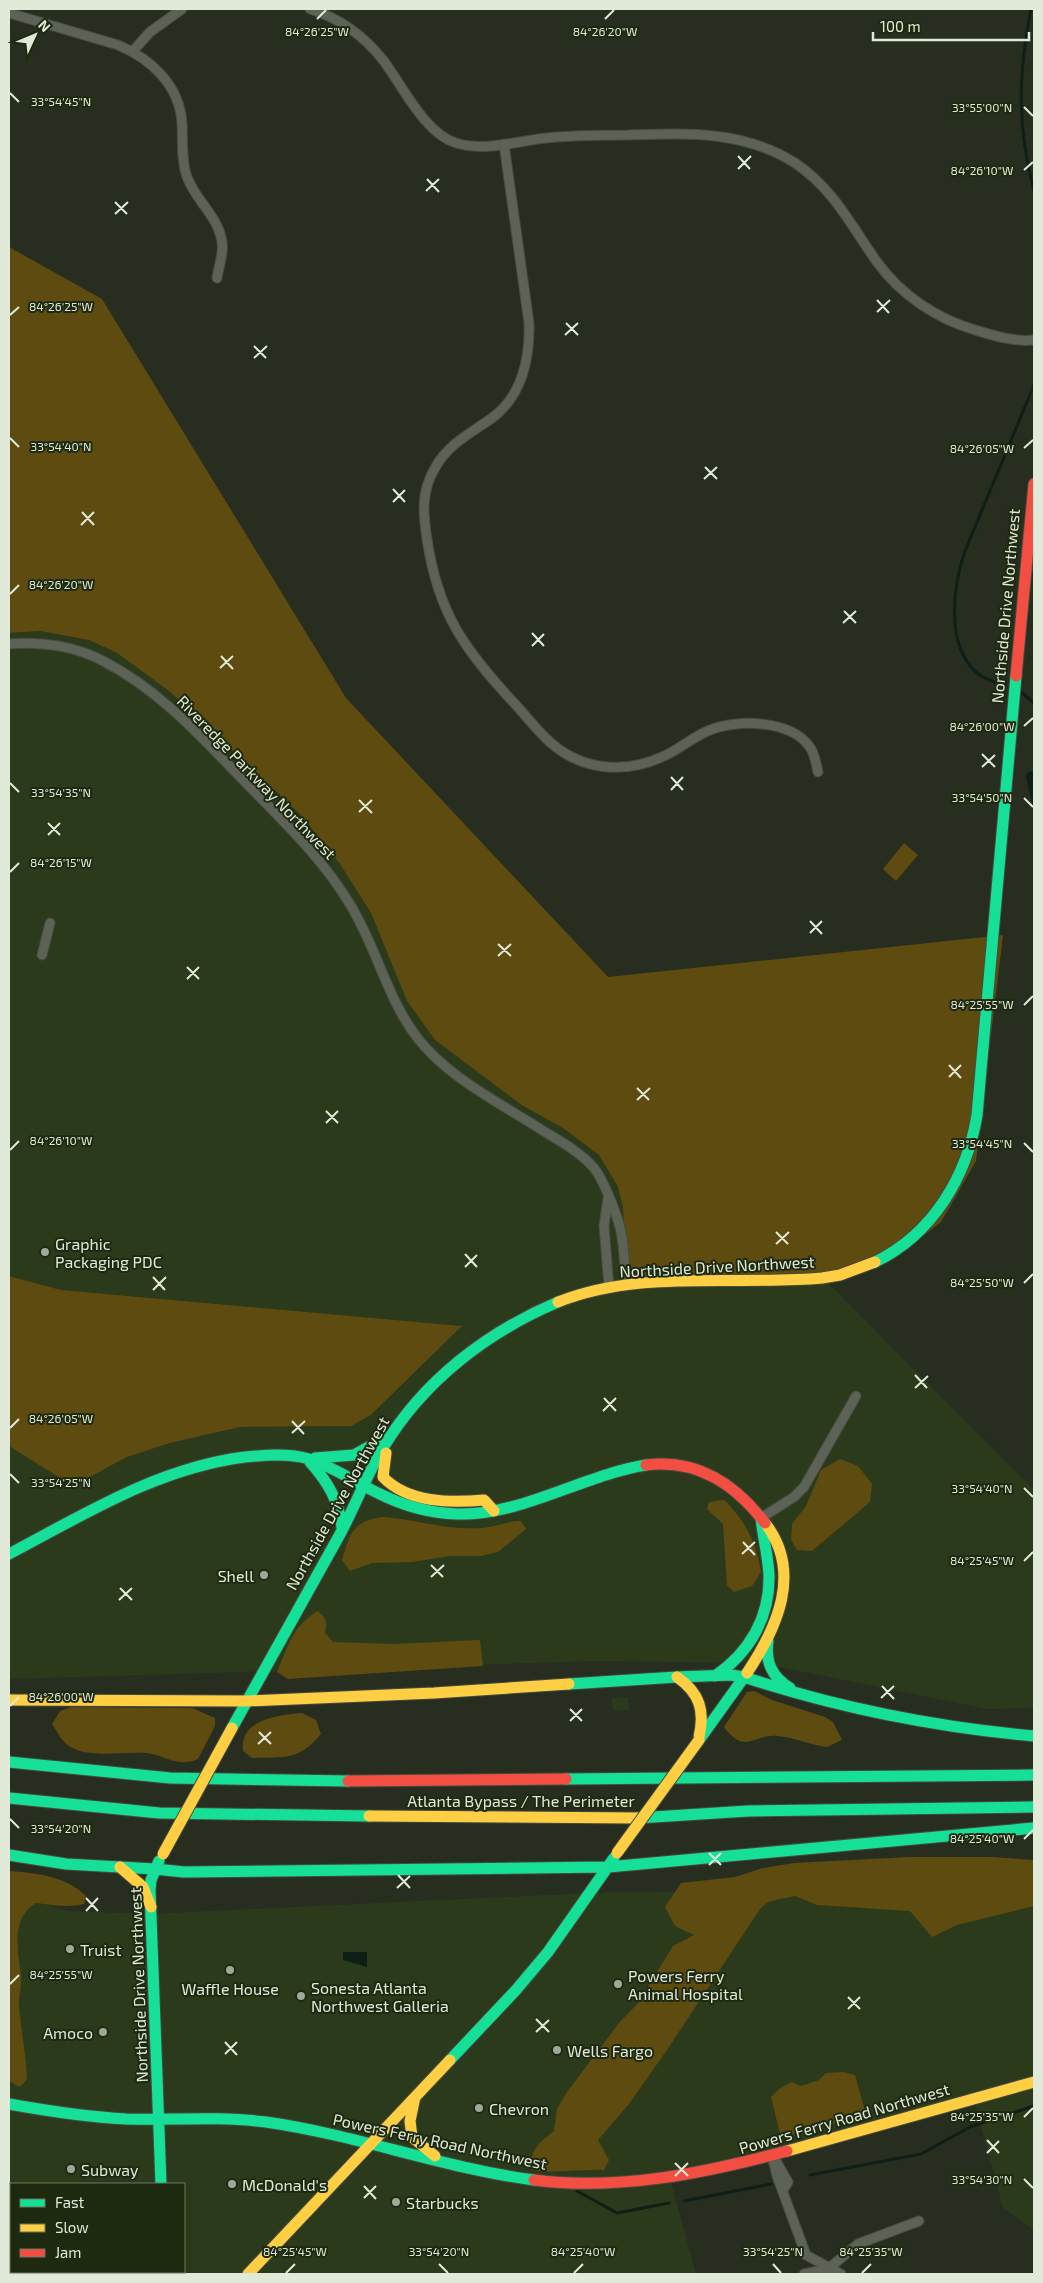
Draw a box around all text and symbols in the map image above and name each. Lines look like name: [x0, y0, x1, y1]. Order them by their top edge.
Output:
north arrow: [10, 10, 60, 60]
scale bar: [873, 10, 1029, 42]
text: N: [35, 16, 54, 35]
text: 100 m: [880, 17, 921, 35]
text: 84°26'25"W: [285, 24, 349, 38]
text: 84°26'20"W: [573, 24, 637, 38]
text: 33°54'45"N: [31, 94, 91, 108]
text: 33°55'00"N: [952, 100, 1012, 114]
text: 84°26'10"W: [951, 163, 1013, 177]
text: 84°26'25"W: [29, 299, 93, 313]
text: 33°54'40"N: [30, 439, 92, 453]
text: 84°26'05"W: [950, 441, 1014, 455]
street label: Northside Drive Northwest: [987, 508, 1023, 704]
text: 84°26'20"W: [29, 577, 93, 591]
street label: Riveredge Parkway Northwest: [174, 691, 340, 863]
text: 84°26'00"W: [949, 719, 1015, 733]
text: 33°54'35"N: [31, 785, 91, 799]
text: 33°54'50"N: [952, 790, 1012, 804]
text: 84°26'15"W: [30, 855, 92, 869]
text: 84°25'55"W: [950, 997, 1014, 1011]
text: 84°26'10"W: [30, 1133, 92, 1147]
text: 33°54'45"N: [952, 1136, 1012, 1150]
place label: Graphic Packaging PDC: [55, 1234, 162, 1271]
marker: Graphic Packaging PDC: [39, 1246, 51, 1258]
street label: Northside Drive Northwest: [619, 1251, 815, 1281]
text: 84°25'50"W: [950, 1275, 1014, 1289]
text: 84°26'05"W: [29, 1411, 93, 1425]
street label: Northside Drive Northwest: [281, 1413, 393, 1593]
text: 33°54'25"N: [31, 1475, 91, 1489]
text: 33°54'40"N: [951, 1481, 1013, 1495]
text: 84°25'45"W: [950, 1553, 1014, 1567]
place label: Shell: [218, 1566, 254, 1585]
marker: Shell: [258, 1569, 270, 1581]
text: 84°26'00"W: [28, 1689, 94, 1703]
street label: Atlanta Bypass / The Perimeter: [407, 1791, 635, 1810]
text: 33°54'20"N: [31, 1821, 91, 1835]
text: 84°25'40"W: [950, 1831, 1014, 1845]
street label: Northside Drive Northwest: [125, 1887, 151, 2083]
place label: Truist: [80, 1940, 122, 1959]
marker: Truist: [64, 1943, 76, 1955]
marker: Waffle House: [224, 1964, 236, 1976]
place label: Powers Ferry Animal Hospital: [628, 1966, 743, 2003]
text: 84°25'55"W: [29, 1967, 93, 1981]
place label: Sonesta Atlanta Northwest Galleria: [311, 1978, 449, 2015]
marker: Powers Ferry Animal Hospital: [612, 1978, 624, 1990]
place label: Waffle House: [181, 1979, 279, 1998]
marker: Sonesta Atlanta Northwest Galleria: [295, 1990, 307, 2002]
place label: Amoco: [43, 2023, 93, 2042]
marker: Amoco: [97, 2026, 109, 2038]
place label: Wells Fargo: [567, 2041, 653, 2060]
marker: Wells Fargo: [551, 2044, 563, 2056]
street label: Powers Ferry Road Northwest: [736, 2079, 952, 2157]
place label: Chevron: [489, 2099, 549, 2118]
marker: Chevron: [473, 2102, 485, 2114]
street label: Powers Ferry Road Northwest: [331, 2109, 549, 2173]
text: 84°25'35"W: [950, 2109, 1014, 2123]
place label: Subway: [81, 2160, 139, 2179]
marker: Subway: [65, 2163, 77, 2175]
text: 33°54'30"N: [952, 2172, 1012, 2186]
place label: McDonald's: [242, 2175, 327, 2194]
marker: McDonald's: [226, 2178, 238, 2190]
legend: [10, 2183, 185, 2273]
text: Fast: [55, 2193, 85, 2211]
place label: Starbucks: [406, 2193, 479, 2212]
marker: Starbucks: [390, 2196, 402, 2208]
text: Slow: [55, 2218, 89, 2236]
text: Jam: [55, 2243, 81, 2261]
text: 84°25'45"W: [263, 2244, 327, 2258]
text: 33°54'20"N: [409, 2244, 469, 2258]
text: 84°25'40"W: [551, 2244, 615, 2258]
text: 33°54'25"N: [743, 2244, 803, 2258]
text: 84°25'35"W: [839, 2244, 903, 2258]

